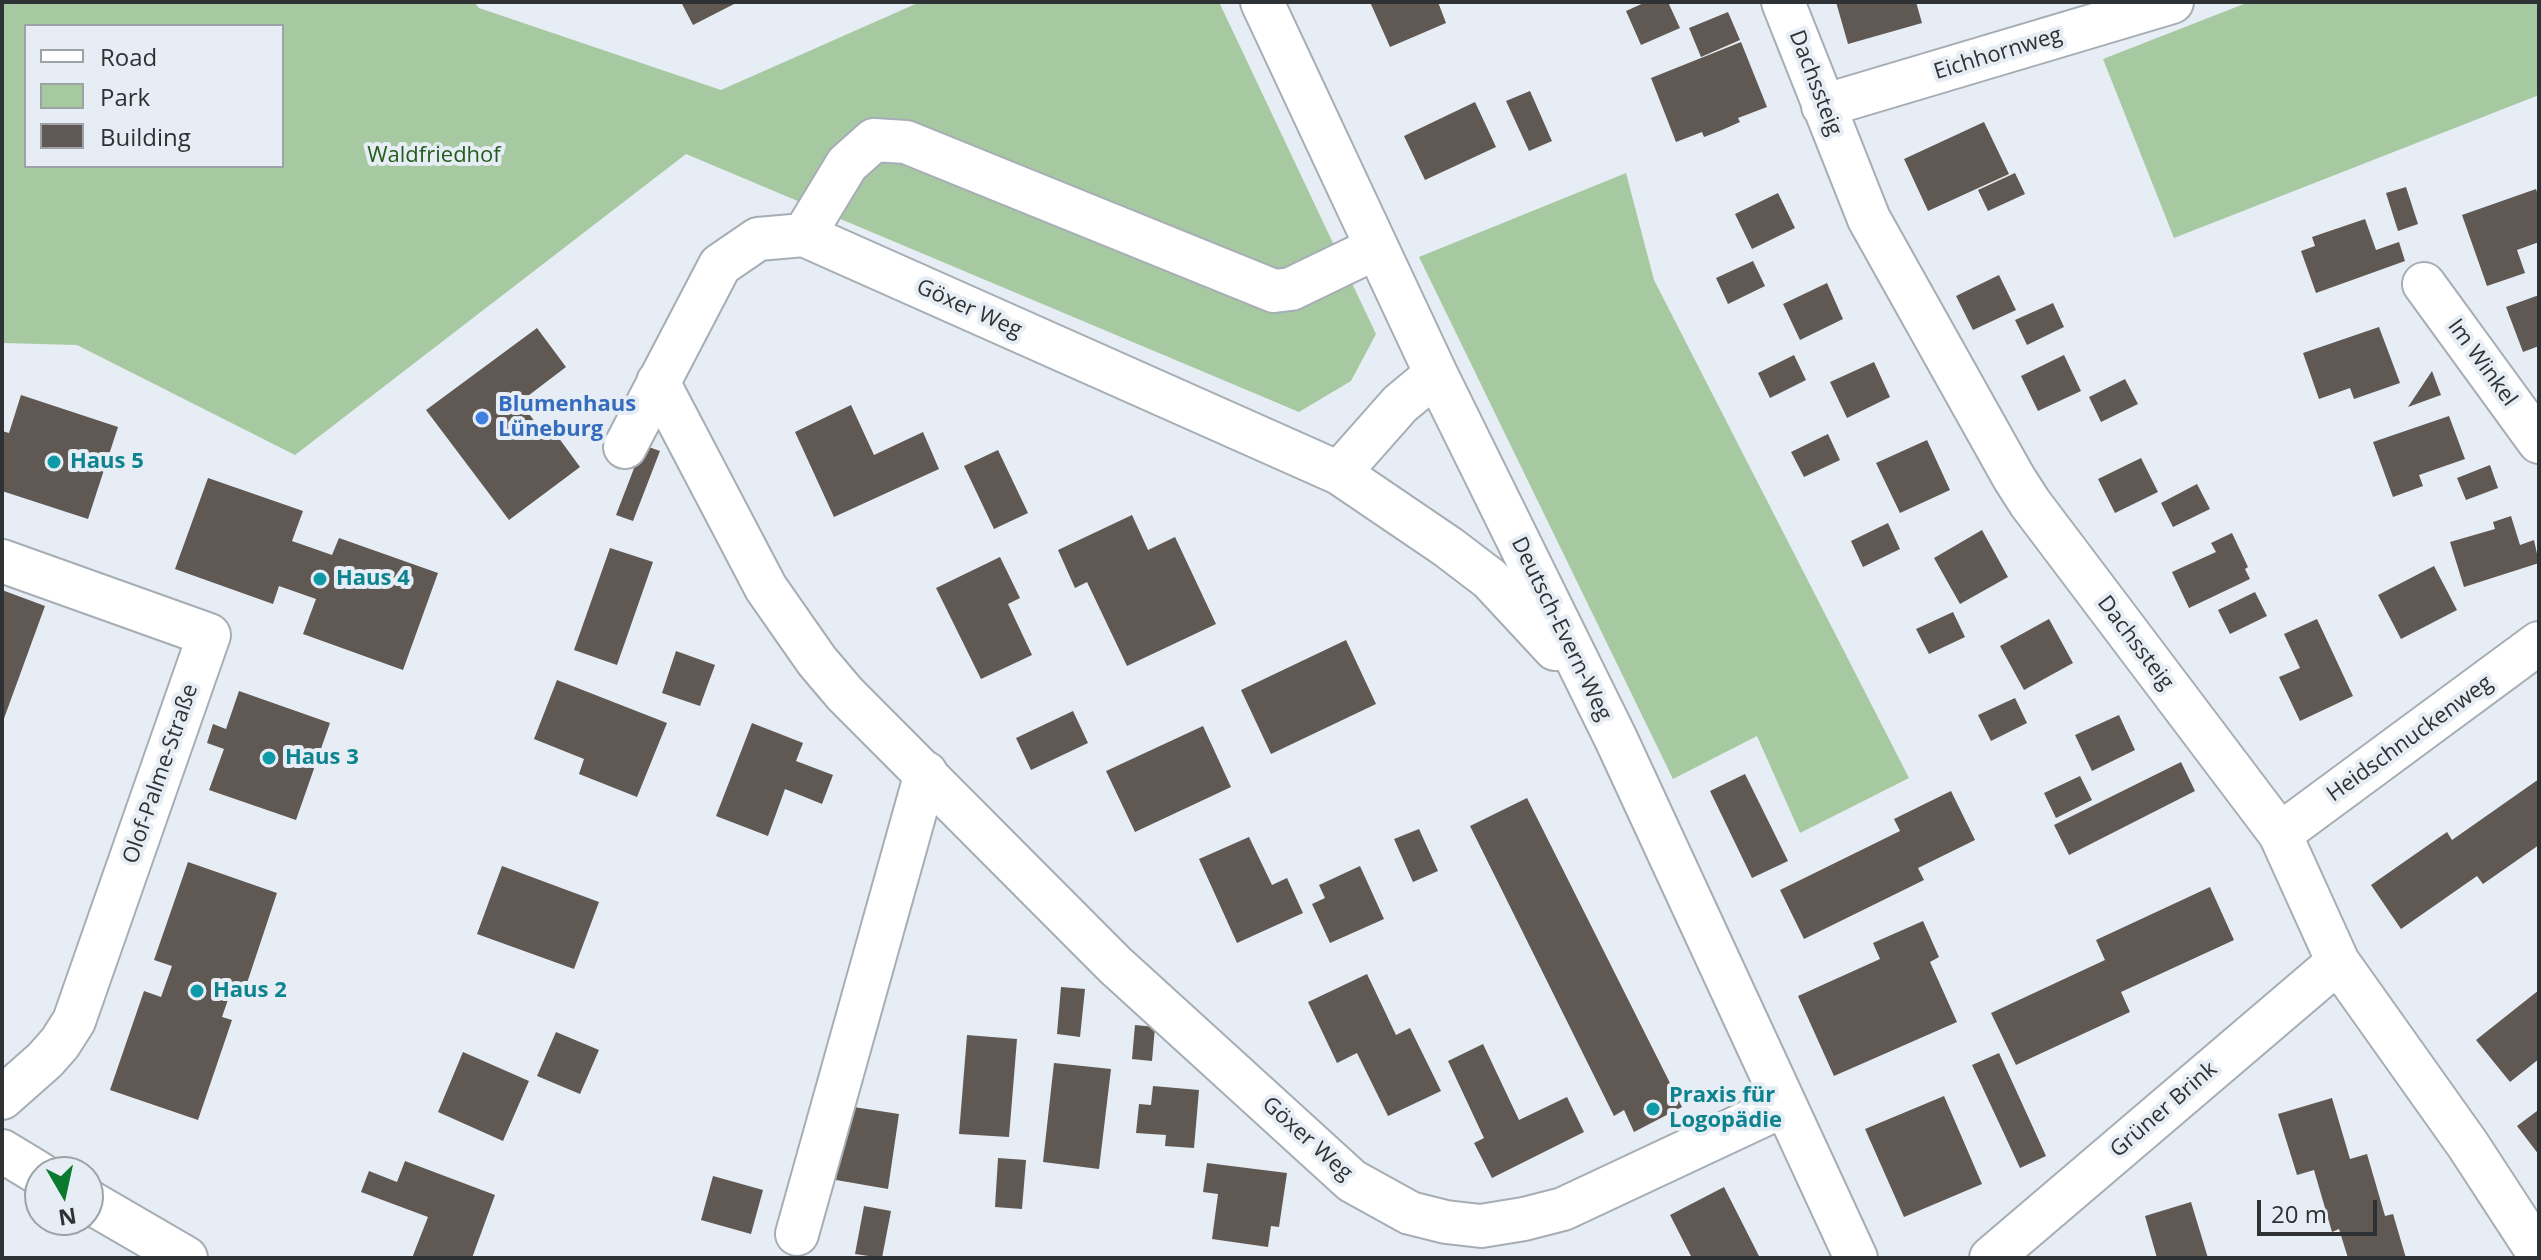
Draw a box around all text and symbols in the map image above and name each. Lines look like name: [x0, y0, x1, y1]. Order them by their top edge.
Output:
street label: Eichhornweg: [1931, 22, 2065, 86]
legend: [24, 24, 284, 168]
street label: Dachssteig: [1783, 27, 1847, 139]
text: Road: [100, 40, 157, 73]
text: Park: [100, 80, 150, 113]
text: Building: [100, 120, 191, 153]
park label: Waldfriedhof: [367, 143, 501, 169]
street label: Göxer Weg: [912, 274, 1026, 344]
street label: Im Winkel: [2442, 314, 2522, 412]
place label: Blumenhaus Lüneburg: [498, 392, 636, 444]
marker: Blumenhaus Lüneburg: [473, 409, 491, 427]
place label: Haus 5: [70, 449, 144, 475]
marker: Haus 5: [45, 453, 63, 471]
street label: Deutsch-Evern-Weg: [1505, 533, 1617, 725]
place label: Haus 4: [336, 566, 410, 592]
marker: Haus 4: [311, 570, 329, 588]
street label: Dachssteig: [2091, 591, 2179, 695]
street label: Heidschnuckenweg: [2322, 670, 2498, 808]
street label: Olof-Palme-Straße: [118, 681, 204, 867]
place label: Haus 3: [285, 745, 359, 771]
marker: Haus 3: [260, 749, 278, 767]
place label: Haus 2: [213, 978, 287, 1004]
marker: Haus 2: [188, 982, 206, 1000]
street label: Grüner Brink: [2105, 1056, 2223, 1164]
place label: Praxis für Logopädie: [1669, 1083, 1782, 1134]
street label: Göxer Weg: [1256, 1092, 1358, 1186]
marker: Praxis für Logopädie: [1644, 1100, 1662, 1118]
north arrow: [24, 1156, 104, 1236]
scale bar: [2261, 1184, 2381, 1234]
text: 20 m: [2271, 1197, 2327, 1230]
text: N: [56, 1202, 79, 1234]

